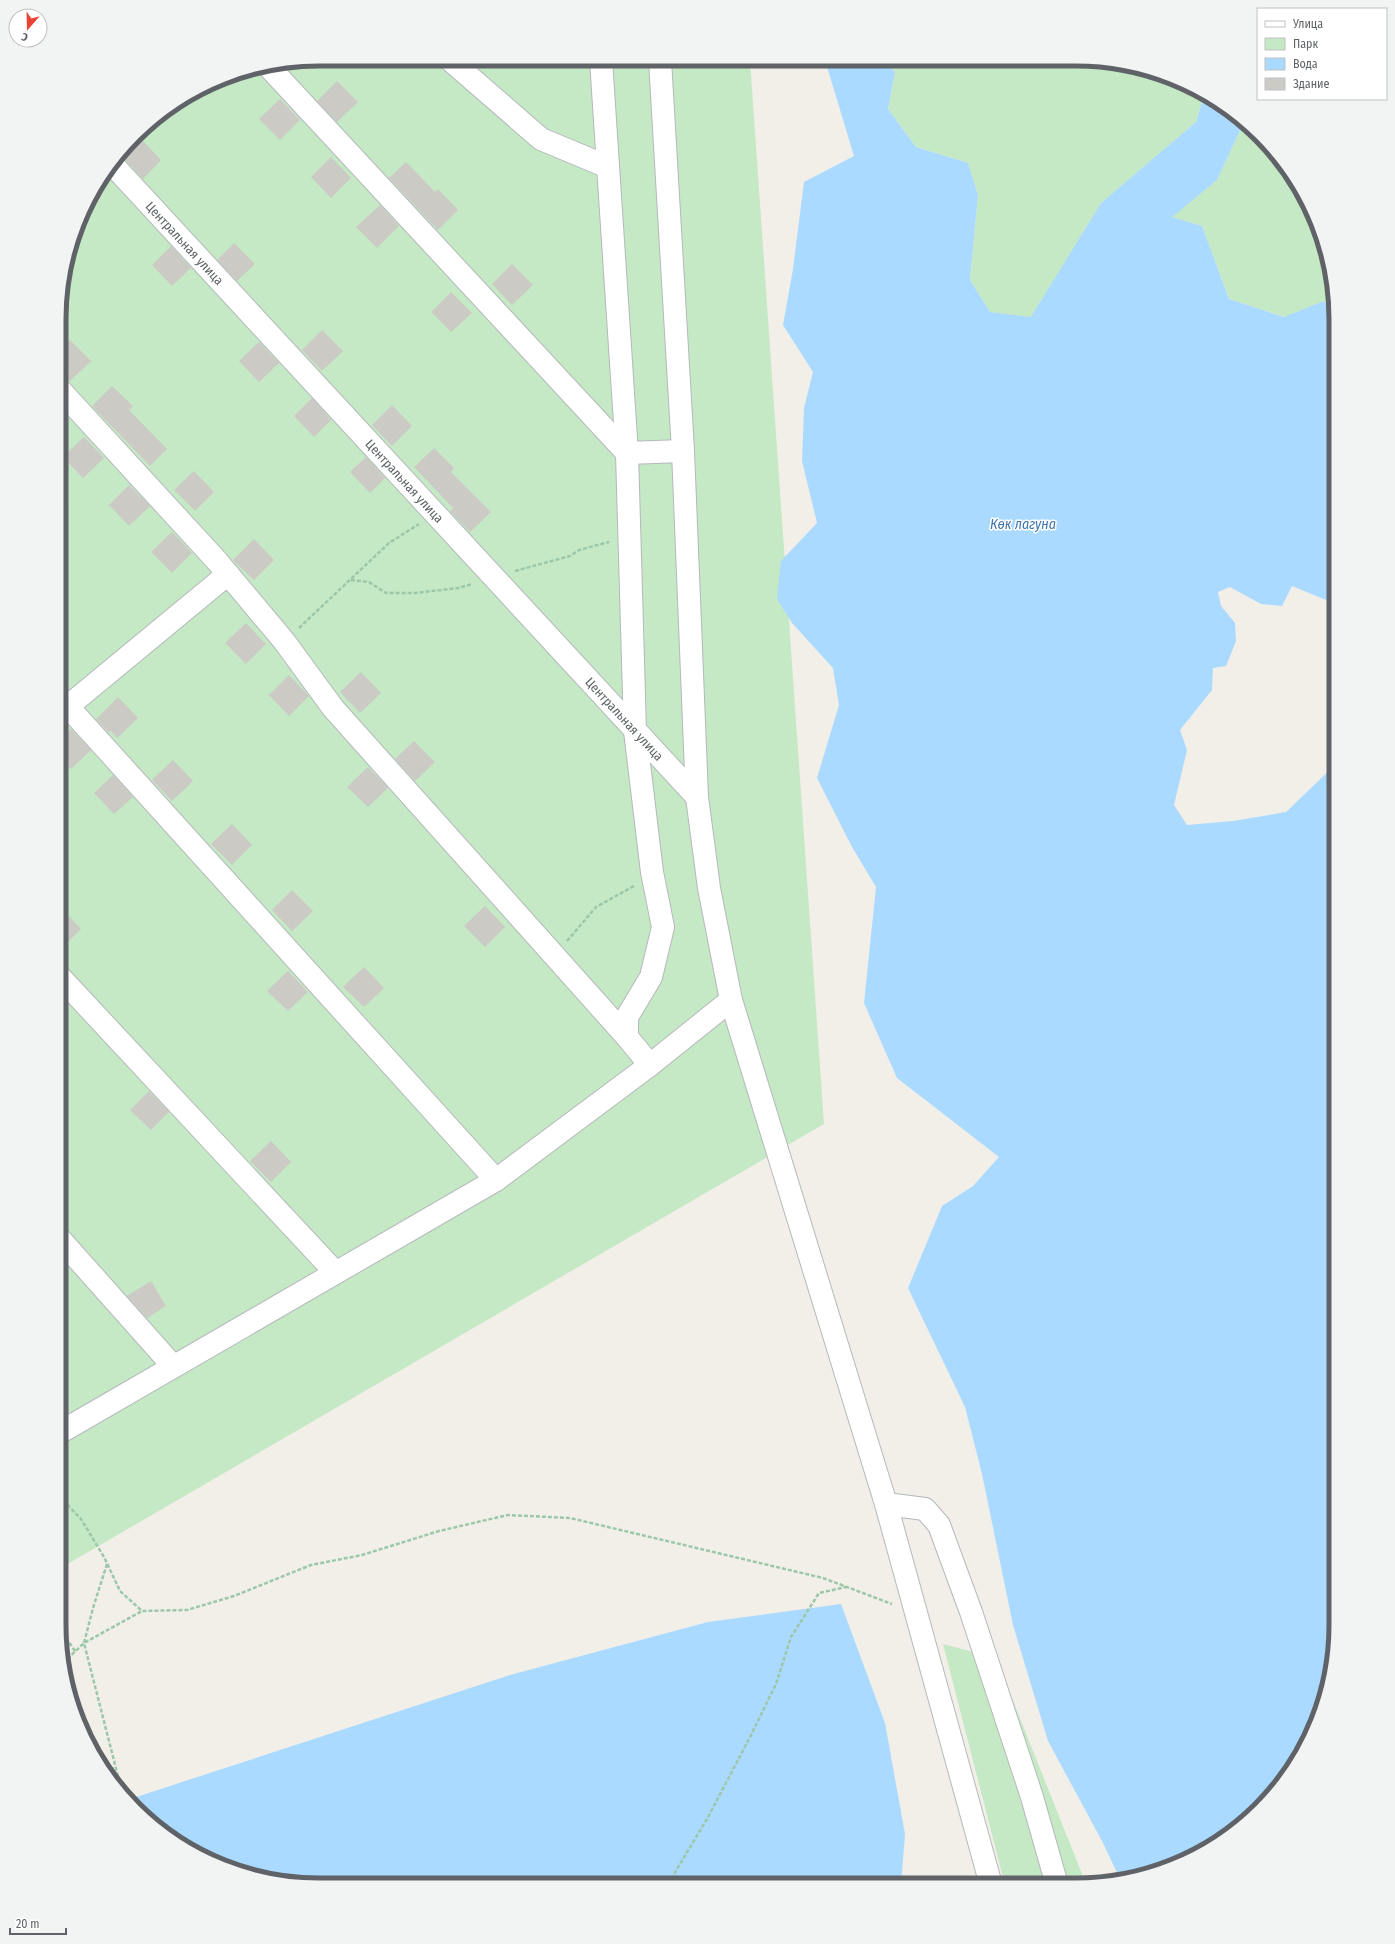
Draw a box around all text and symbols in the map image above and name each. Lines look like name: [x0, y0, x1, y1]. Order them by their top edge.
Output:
north arrow: [8, 8, 48, 48]
legend: [1257, 8, 1387, 100]
text: Улица: [1292, 17, 1323, 31]
text: С: [20, 30, 30, 44]
text: Парк: [1293, 37, 1319, 51]
text: Вода: [1293, 57, 1318, 71]
text: Здание: [1293, 77, 1329, 91]
street label: Центральная улица: [142, 199, 227, 288]
street label: Центральная улица: [362, 436, 447, 526]
water label: Көк лагуна: [990, 516, 1056, 533]
street label: Центральная улица: [582, 674, 666, 764]
scale bar: [10, 1910, 66, 1936]
text: 20 m: [16, 1917, 40, 1931]

